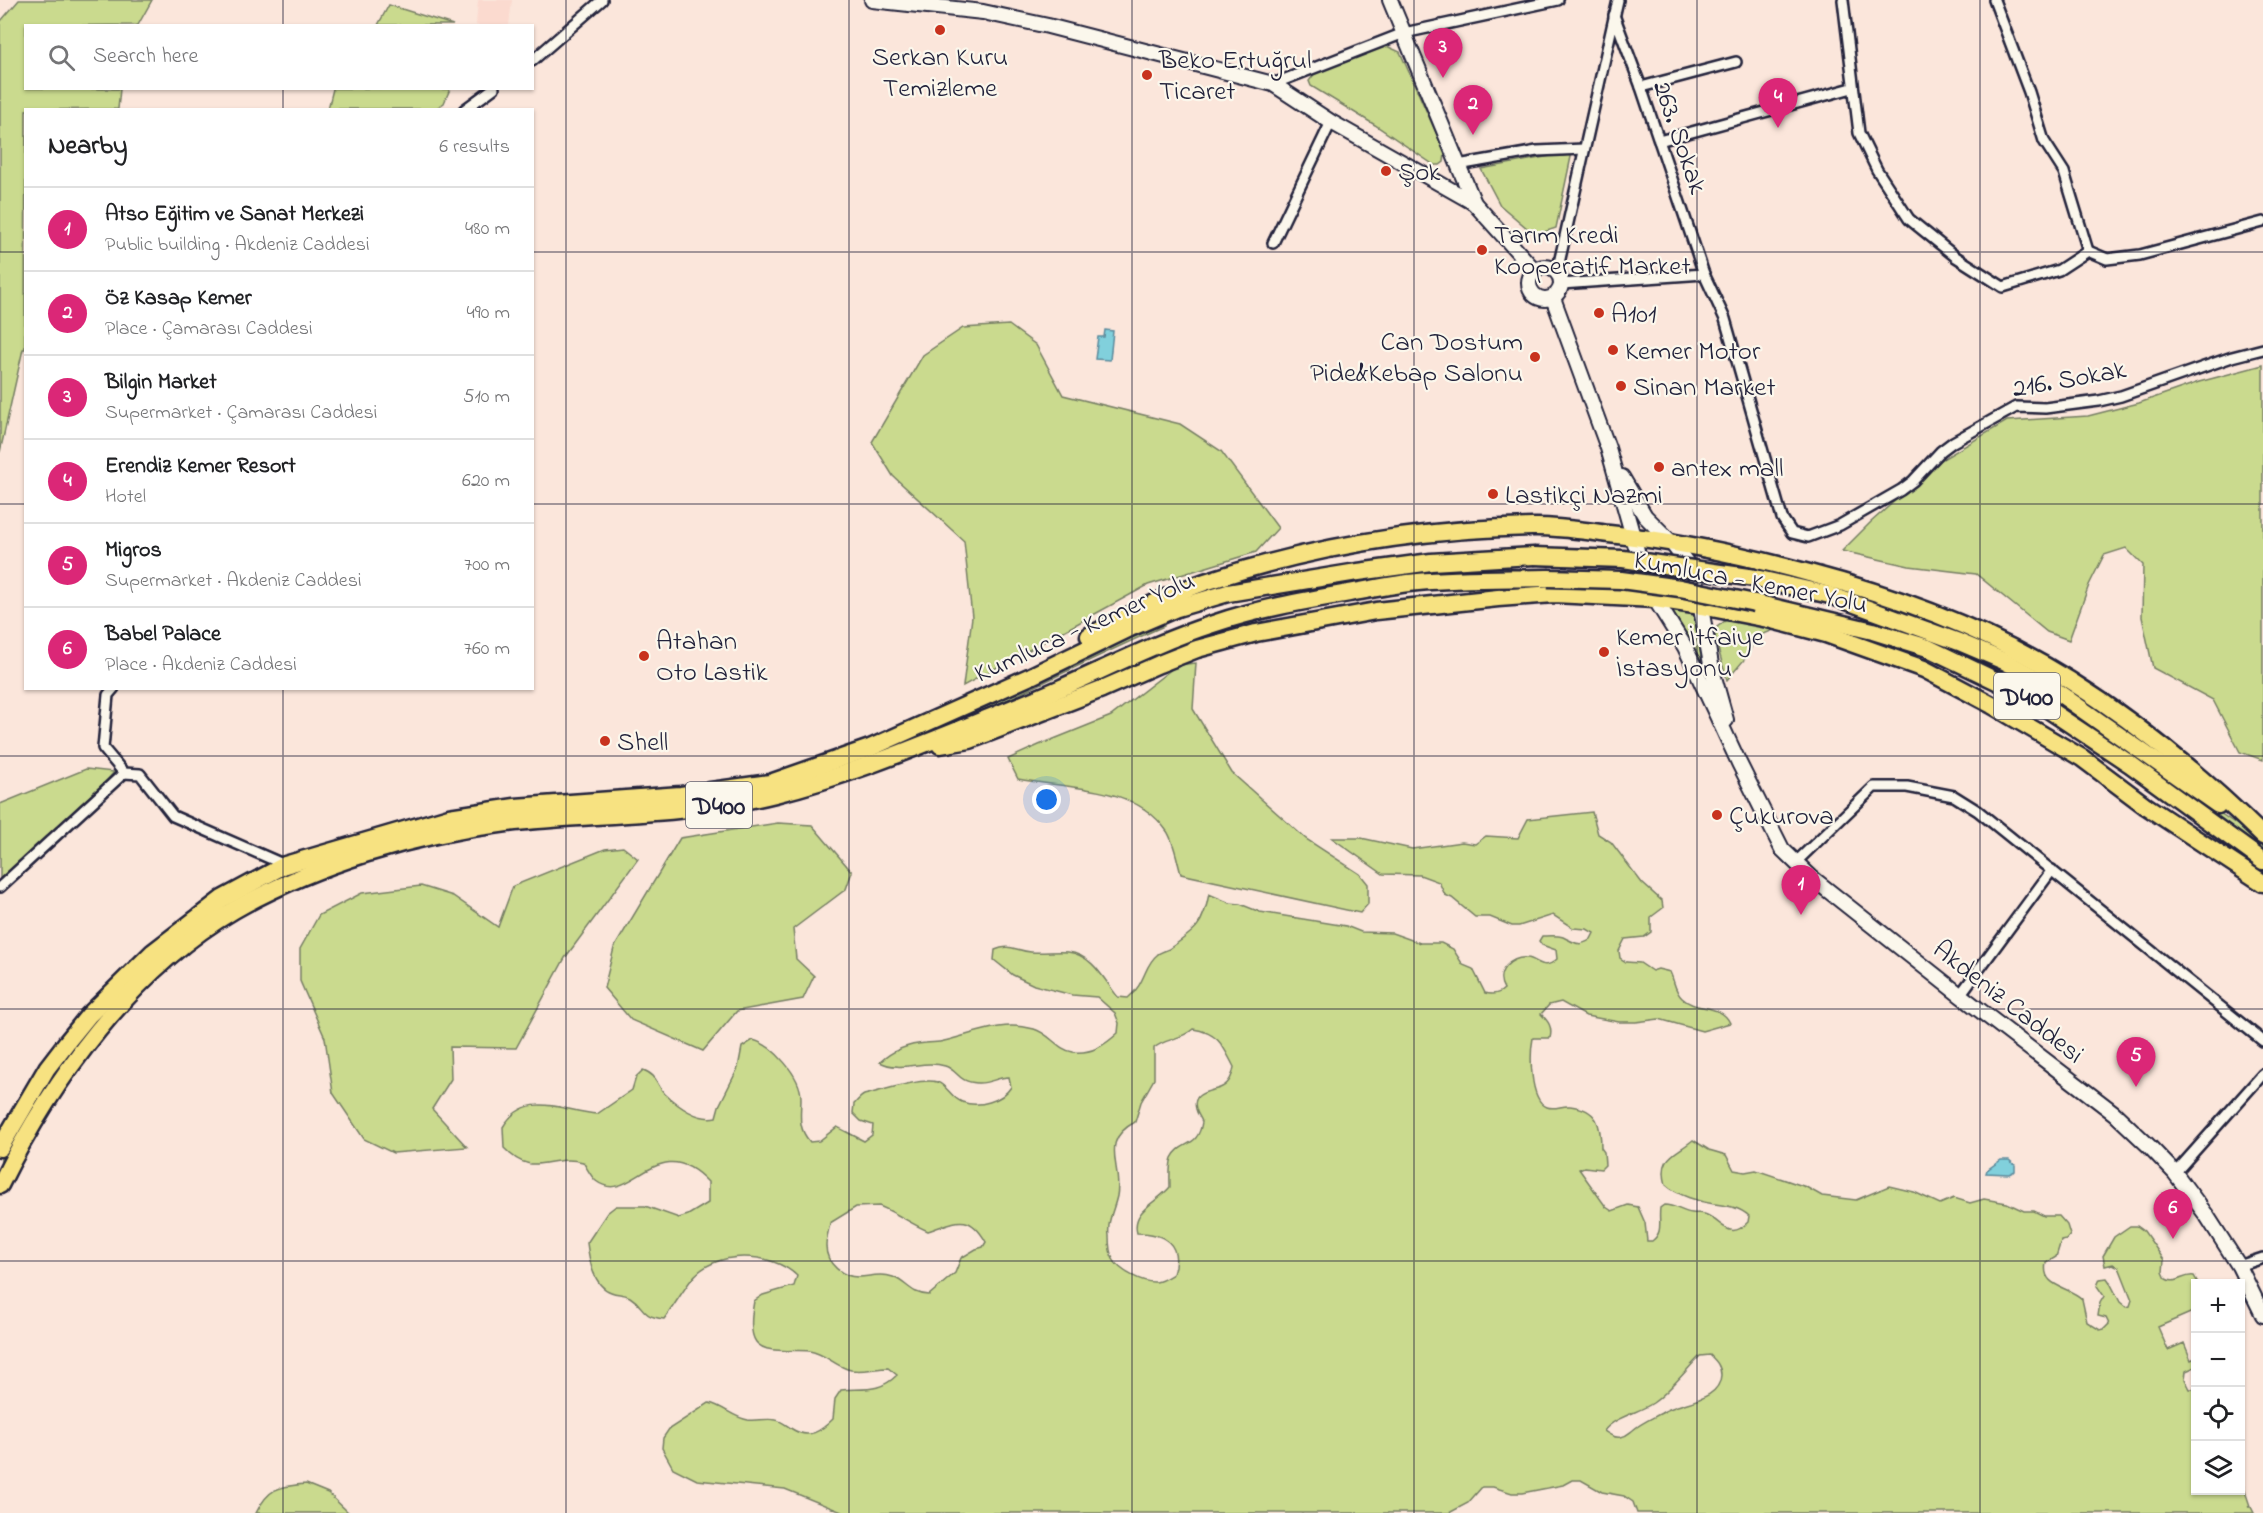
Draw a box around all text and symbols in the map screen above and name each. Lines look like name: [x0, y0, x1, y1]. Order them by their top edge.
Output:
marker: Serkan Kuru Temizleme: [933, 23, 947, 37]
search box: [24, 24, 534, 90]
pin: 3: [1424, 28, 1462, 78]
place label: Serkan Kuru Temizleme: [872, 39, 1008, 109]
icon: search: [45, 41, 78, 74]
text: Search here: [93, 41, 198, 73]
place label: Beko Ertuğrul Ticaret: [1158, 42, 1311, 112]
marker: Beko Ertuğrul Ticaret: [1140, 68, 1154, 82]
street label: 263. Sokak: [1641, 76, 1716, 200]
pin: 4: [1758, 78, 1798, 128]
pin: 2: [1454, 86, 1492, 135]
text: Nearby: [48, 128, 127, 166]
text: 6 results: [439, 133, 510, 162]
place label: Şok: [1398, 154, 1441, 193]
marker: Şok: [1379, 164, 1393, 178]
text: Atso Eğitim ve Sanat Merkezi: [105, 199, 364, 231]
text: 1: [64, 215, 71, 244]
text: 480 m: [465, 215, 510, 244]
place label: Tarım Kredi Kooperatif Market: [1494, 217, 1690, 287]
text: Public building · Akdeniz Caddesi: [105, 231, 370, 260]
marker: Tarım Kredi Kooperatif Market: [1475, 243, 1489, 257]
text: Öz Kasap Kemer: [105, 283, 252, 315]
place label: A101: [1611, 296, 1656, 335]
text: 2: [63, 299, 72, 328]
text: 490 m: [467, 299, 510, 328]
marker: A101: [1592, 306, 1606, 320]
text: Place · Çamarası Caddesi: [105, 315, 313, 344]
place label: Can Dostum Pide&Kebap Salonu: [1310, 324, 1523, 394]
place label: Kemer Motor: [1625, 333, 1761, 372]
marker: Kemer Motor: [1606, 343, 1620, 357]
marker: Can Dostum Pide&Kebap Salonu: [1528, 350, 1542, 364]
street label: 216. Sokak: [2009, 351, 2130, 410]
text: Bilgin Market: [105, 367, 217, 399]
place label: Sinan Market: [1633, 369, 1775, 408]
marker: Sinan Market: [1614, 379, 1628, 393]
text: 3: [63, 383, 72, 412]
text: 510 m: [463, 383, 510, 412]
text: Supermarket · Çamarası Caddesi: [105, 399, 377, 428]
place label: antex mall: [1671, 450, 1784, 489]
text: Erendiz Kemer Resort: [105, 451, 296, 483]
marker: antex mall: [1652, 460, 1666, 474]
text: 4: [63, 467, 72, 496]
text: 620 m: [462, 467, 510, 496]
place label: Lastikçi Nazmi: [1505, 477, 1663, 516]
text: Hotel: [105, 483, 146, 512]
marker: Lastikçi Nazmi: [1486, 487, 1500, 501]
text: Migros: [105, 535, 162, 567]
street label: Kumluca - Kemer Yolu: [1630, 542, 1871, 625]
text: 5: [62, 551, 73, 580]
text: 700 m: [464, 551, 510, 580]
street label: Kumluca - Kemer Yolu: [969, 562, 1201, 694]
text: Supermarket · Akdeniz Caddesi: [105, 567, 362, 596]
text: Babel Palace: [105, 619, 221, 651]
place label: Kemer İtfaiye İstasyonu: [1616, 619, 1765, 689]
place label: Atahan Oto Lastik: [656, 623, 768, 693]
text: 6: [63, 635, 72, 664]
text: 760 m: [464, 635, 510, 664]
marker: Kemer İtfaiye İstasyonu: [1597, 645, 1611, 659]
marker: Atahan Oto Lastik: [637, 649, 651, 663]
text: Place · Akdeniz Caddesi: [105, 651, 297, 680]
road number: D400: [1994, 673, 2060, 719]
place label: Shell: [617, 724, 668, 763]
marker: Shell: [598, 734, 612, 748]
road number: D400: [686, 782, 752, 828]
your location: [1032, 785, 1061, 814]
place label: Çukurova: [1729, 798, 1834, 837]
marker: Çukurova: [1710, 808, 1724, 822]
pin: 1: [1782, 866, 1820, 915]
street label: Akdeniz Caddesi: [1924, 931, 2091, 1074]
pin: 5: [2116, 1038, 2156, 1087]
pin: 6: [2154, 1190, 2192, 1239]
map controls: [2191, 1279, 2245, 1495]
button: +: [2191, 1279, 2245, 1333]
button: −: [2191, 1333, 2245, 1387]
button: locate: [2191, 1387, 2245, 1441]
button: layers: [2191, 1441, 2245, 1495]

